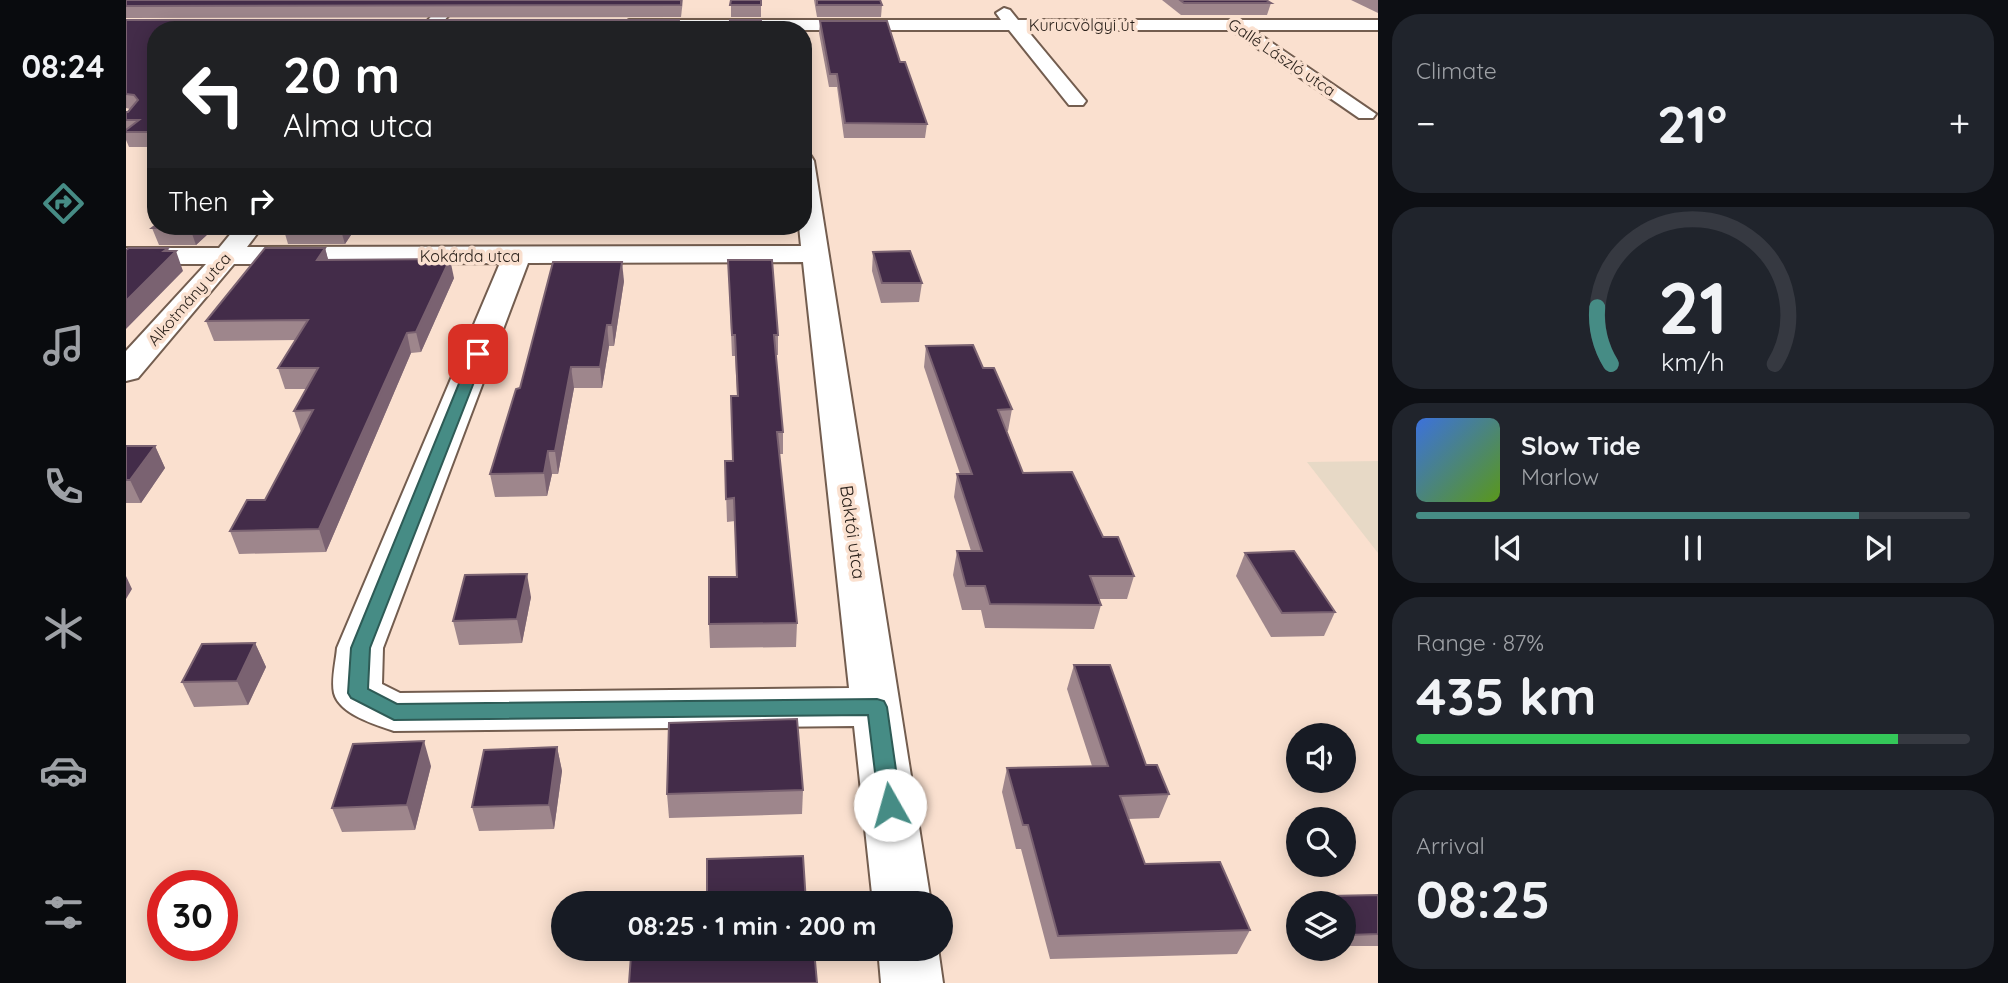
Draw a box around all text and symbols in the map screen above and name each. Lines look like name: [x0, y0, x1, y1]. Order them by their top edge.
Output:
street label: Gallé László utca: [1225, 14, 1339, 100]
street label: Kurucvölgyi út: [1029, 15, 1135, 35]
text: 20 m: [283, 44, 400, 105]
text: 08:24: [22, 46, 104, 86]
icon: left: [168, 49, 259, 140]
text: Climate: [1416, 56, 1497, 85]
text: 21°: [1657, 91, 1727, 156]
text: −: [1416, 99, 1436, 147]
text: +: [1949, 99, 1970, 147]
text: Alma utca: [283, 105, 433, 145]
icon: directions: [39, 179, 88, 228]
icon: right: [242, 182, 280, 220]
text: Then: [168, 185, 228, 218]
street label: Kokárda utca: [420, 246, 520, 266]
street label: Alkotmány utca: [143, 248, 235, 350]
text: 21: [1658, 262, 1728, 353]
icon: music: [39, 321, 88, 370]
pin: [448, 324, 508, 384]
icon: arrive: [459, 335, 497, 373]
text: km/h: [1661, 346, 1725, 377]
text: Slow Tide: [1521, 429, 1641, 462]
icon: phone: [39, 462, 88, 511]
text: Marlow: [1521, 462, 1599, 491]
street label: Baktói utca: [835, 484, 871, 580]
icon: previous: [1489, 529, 1527, 567]
icon: pause: [1674, 529, 1712, 567]
icon: next: [1859, 529, 1897, 567]
icon: climate: [39, 604, 88, 653]
text: Range · 87%: [1416, 628, 1544, 657]
text: 435 km: [1416, 663, 1597, 728]
map controls: [1286, 723, 1356, 961]
button: sound: [1286, 723, 1356, 793]
icon: car: [39, 746, 88, 795]
position arrow: [853, 768, 927, 842]
button: search: [1286, 807, 1356, 877]
text: Arrival: [1416, 831, 1485, 860]
text: 08:25: [1416, 866, 1550, 931]
speed limit sign: 30: [147, 870, 238, 961]
icon: filters: [39, 888, 88, 937]
button: layers: [1286, 891, 1356, 961]
text: 08:25 · 1 min · 200 m: [628, 909, 876, 942]

